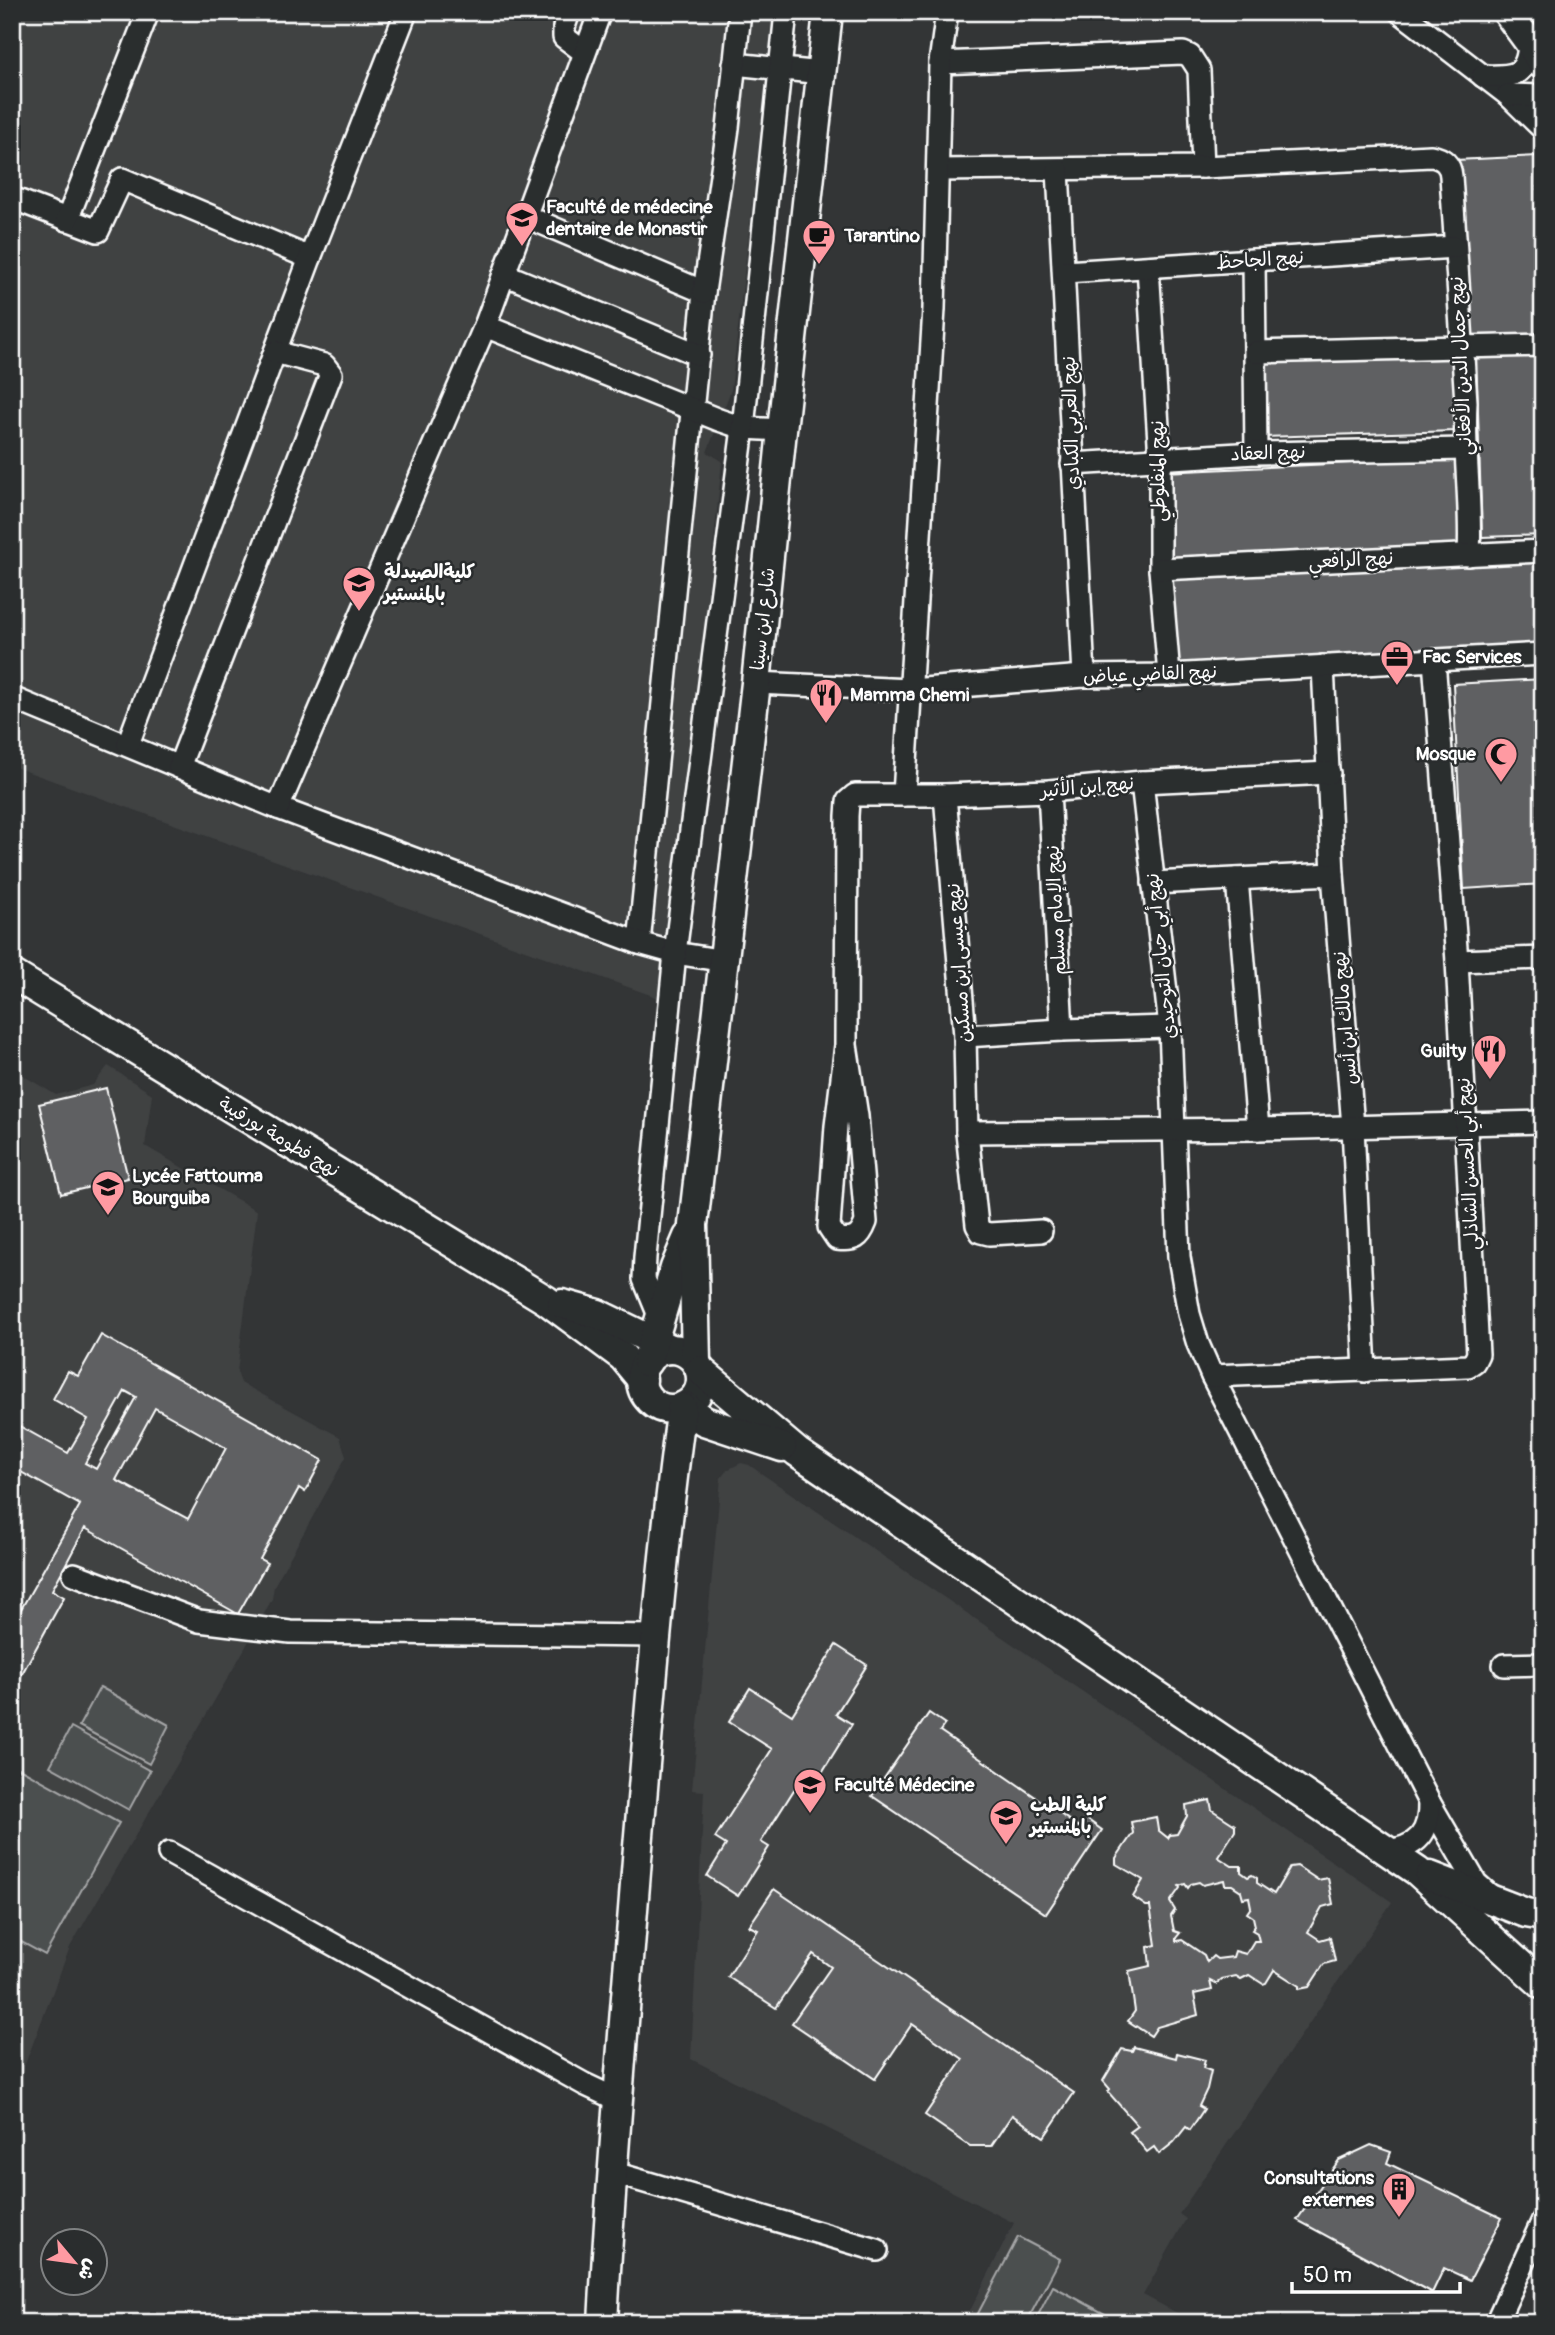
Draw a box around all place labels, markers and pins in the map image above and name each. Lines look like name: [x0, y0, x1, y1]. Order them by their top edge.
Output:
place label: Faculté de médecine dentaire de Monastir: [546, 195, 713, 241]
school or university icon: Faculté de médecine dentaire de Monastir: [503, 199, 541, 248]
cafe icon: Tarantino: [800, 217, 838, 266]
place label: Tarantino: [843, 224, 921, 248]
place label: كليةالصيدلة بالمنستير: [382, 560, 475, 606]
school or university icon: كليةالصيدلة بالمنستير: [340, 564, 378, 613]
office icon: Fac Services: [1378, 638, 1416, 687]
place label: Fac Services: [1422, 645, 1522, 669]
restaurant icon: Mamma Chemi: [807, 676, 845, 725]
place label: Mamma Chemi: [850, 683, 970, 707]
mosque icon: Mosque: [1482, 735, 1520, 784]
place label: Mosque: [1416, 742, 1477, 766]
restaurant icon: Guilty: [1471, 1032, 1509, 1081]
place label: Guilty: [1420, 1039, 1467, 1063]
place label: Lycée Fattouma Bourguiba: [132, 1164, 263, 1210]
school or university icon: Lycée Fattouma Bourguiba: [89, 1168, 127, 1217]
school or university icon: Faculté Médecine: [791, 1766, 829, 1815]
place label: Faculté Médecine: [834, 1773, 975, 1797]
place label: كلية الطب بالمنستير: [1028, 1793, 1107, 1839]
school or university icon: كلية الطب بالمنستير: [987, 1797, 1025, 1846]
place label: Consultations externes: [1264, 2166, 1374, 2212]
building icon: Consultations externes: [1380, 2170, 1418, 2219]

